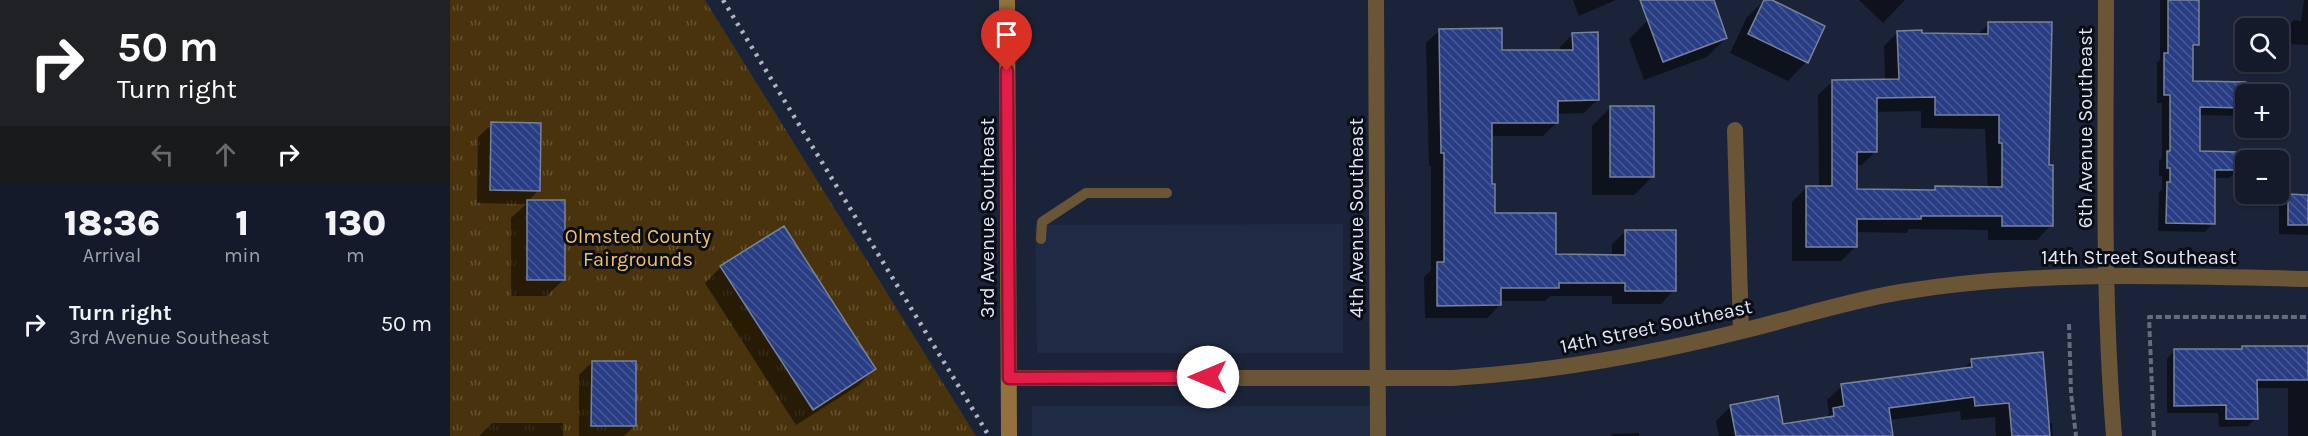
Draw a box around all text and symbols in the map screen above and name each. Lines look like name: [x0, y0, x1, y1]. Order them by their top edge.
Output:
pin: [981, 9, 1032, 71]
icon: arrive: [990, 18, 1023, 51]
map controls: [2235, 18, 2289, 204]
button: search: [2235, 18, 2289, 72]
text: 50 m: [117, 22, 219, 72]
icon: right: [18, 24, 96, 102]
street label: 6th Avenue Southeast: [2074, 27, 2097, 228]
text: Turn right: [117, 73, 237, 105]
button: +: [2235, 84, 2289, 138]
street label: 3rd Avenue Southeast: [976, 117, 999, 318]
street label: 4th Avenue Southeast: [1345, 117, 1368, 318]
icon: left: [146, 138, 179, 171]
icon: ahead: [209, 138, 242, 171]
icon: right: [272, 138, 305, 171]
button: −: [2235, 150, 2289, 204]
text: 18:36: [64, 202, 160, 244]
text: 1: [235, 202, 249, 244]
text: 130: [325, 202, 386, 244]
park label: Olmsted County Fairgrounds: [565, 225, 711, 271]
text: Arrival: [83, 244, 141, 267]
text: min: [224, 244, 261, 267]
text: m: [346, 244, 365, 267]
street label: 14th Street Southeast: [2041, 246, 2237, 269]
street label: 14th Street Southeast: [1558, 295, 1755, 358]
text: Turn right: [69, 300, 172, 326]
icon: right: [18, 308, 51, 341]
text: 50 m: [381, 311, 432, 337]
text: 3rd Avenue Southeast: [69, 326, 269, 349]
position arrow: [1176, 345, 1240, 409]

